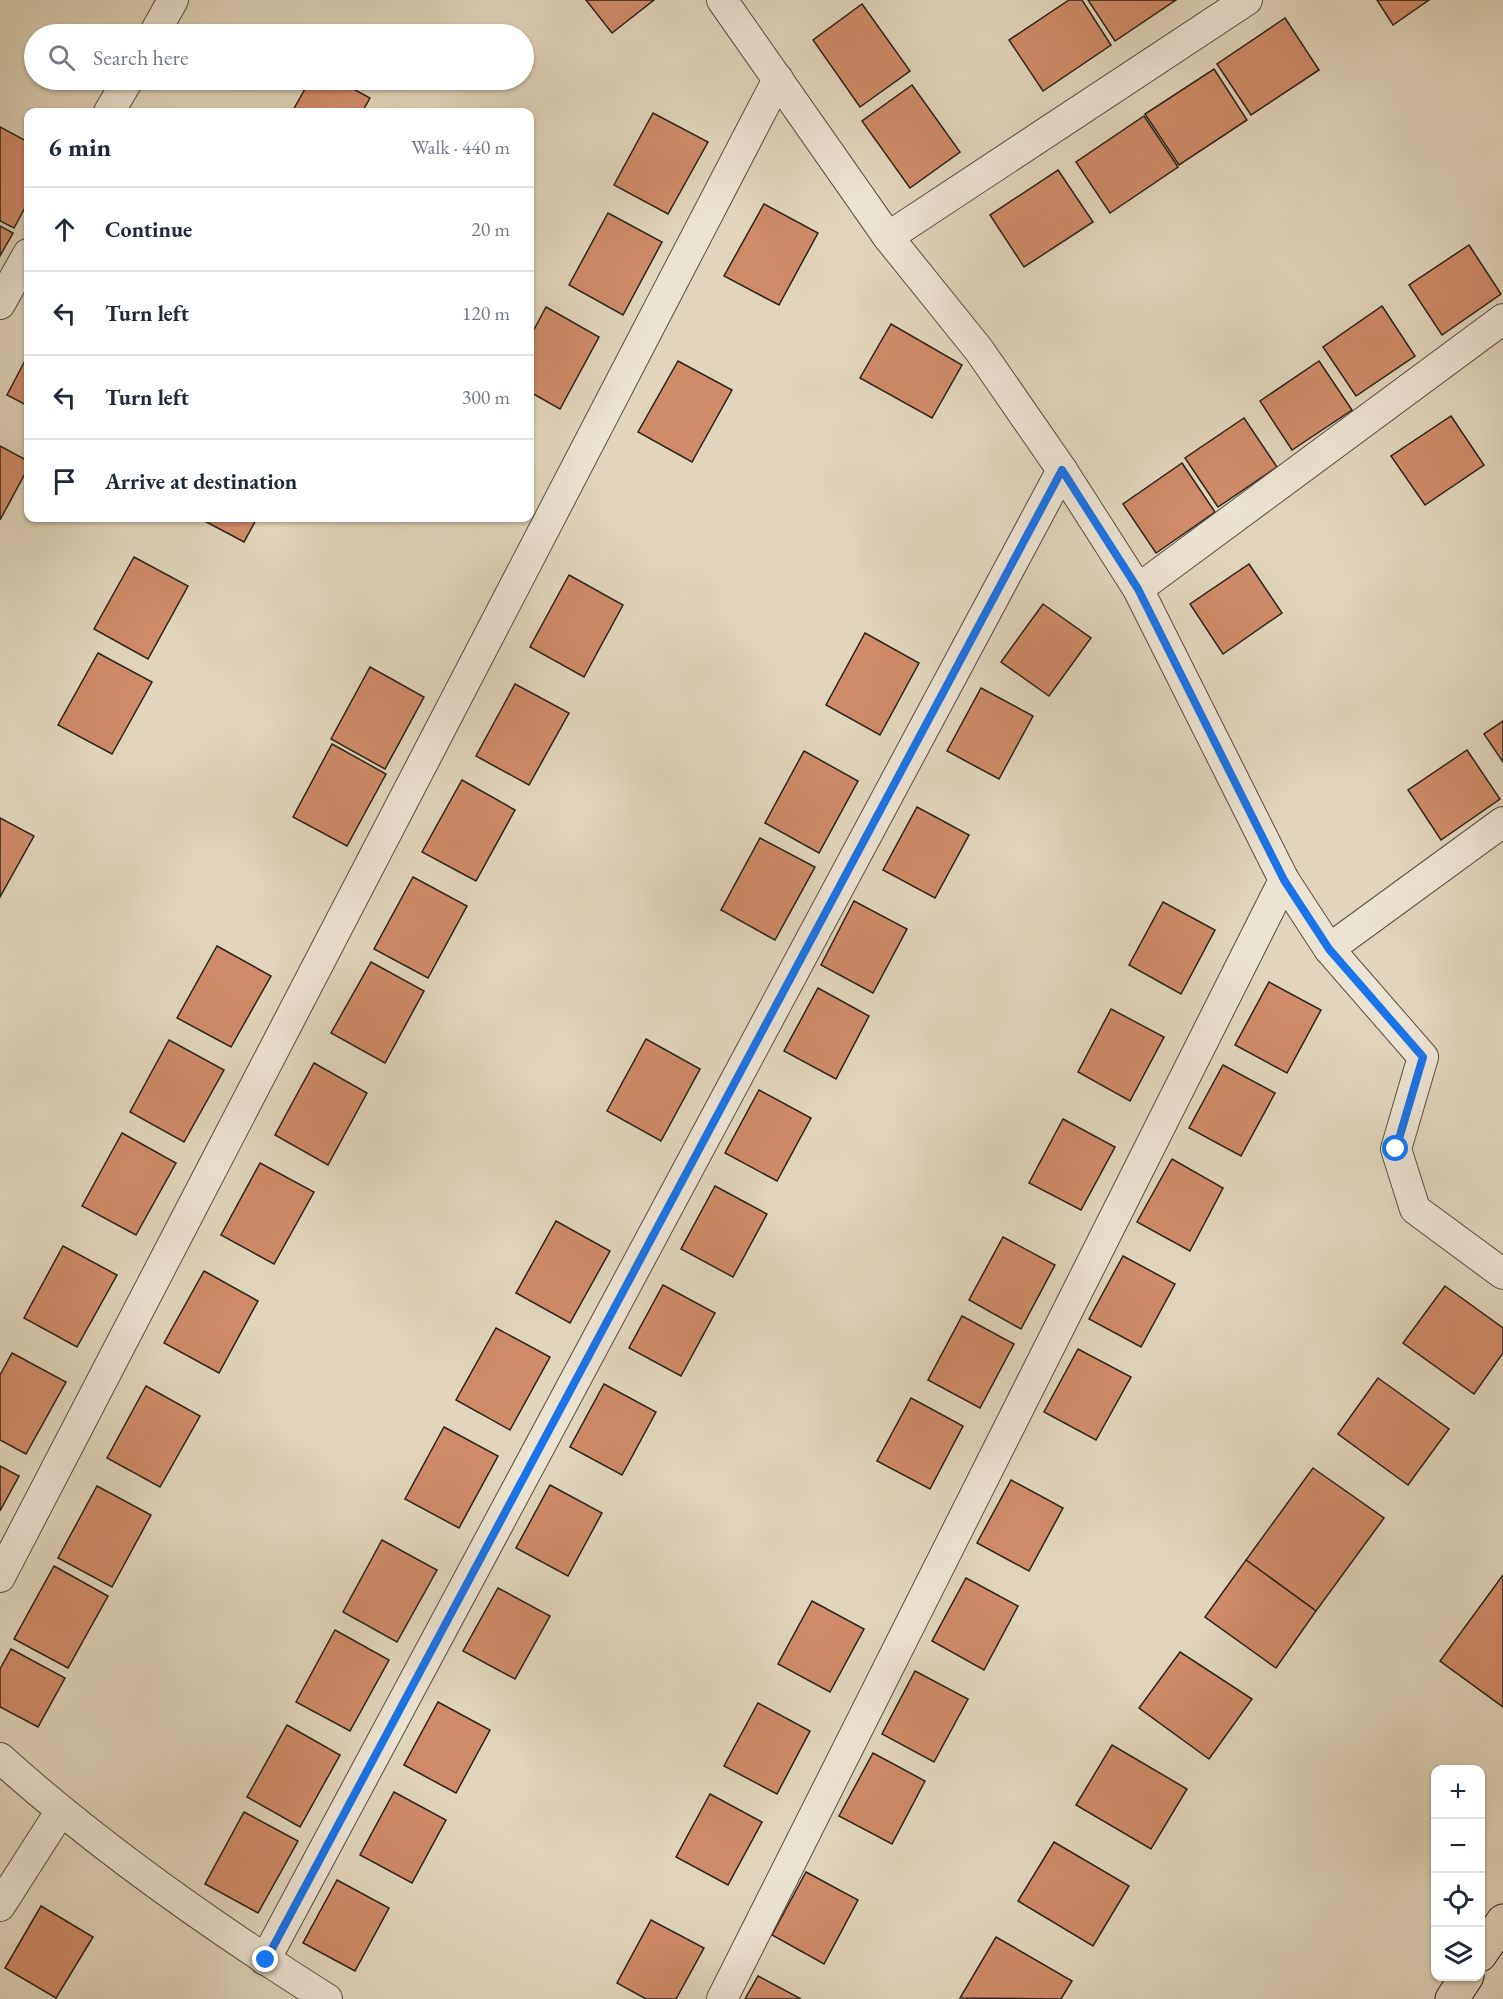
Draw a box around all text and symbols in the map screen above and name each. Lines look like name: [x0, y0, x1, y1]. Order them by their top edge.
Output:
search box: [24, 24, 534, 90]
icon: search: [45, 41, 78, 74]
text: Search here: [93, 43, 188, 72]
text: 6 min: [48, 130, 111, 164]
text: Walk · 440 m: [411, 134, 510, 160]
icon: ahead: [48, 213, 81, 246]
text: Continue: [105, 215, 192, 244]
text: 20 m: [471, 216, 510, 242]
icon: left: [48, 297, 81, 330]
text: Turn left: [105, 299, 189, 328]
text: 120 m: [462, 300, 510, 326]
icon: left: [48, 381, 81, 414]
text: Turn left: [105, 383, 189, 412]
text: 300 m: [462, 384, 510, 410]
icon: arrive: [48, 465, 81, 498]
text: Arrive at destination: [105, 467, 297, 496]
route start: [1382, 1135, 1408, 1161]
map controls: [1431, 1765, 1485, 1981]
button: +: [1431, 1765, 1485, 1819]
button: −: [1431, 1819, 1485, 1873]
button: locate: [1431, 1873, 1485, 1927]
button: layers: [1431, 1927, 1485, 1981]
route end: [252, 1946, 278, 1972]

